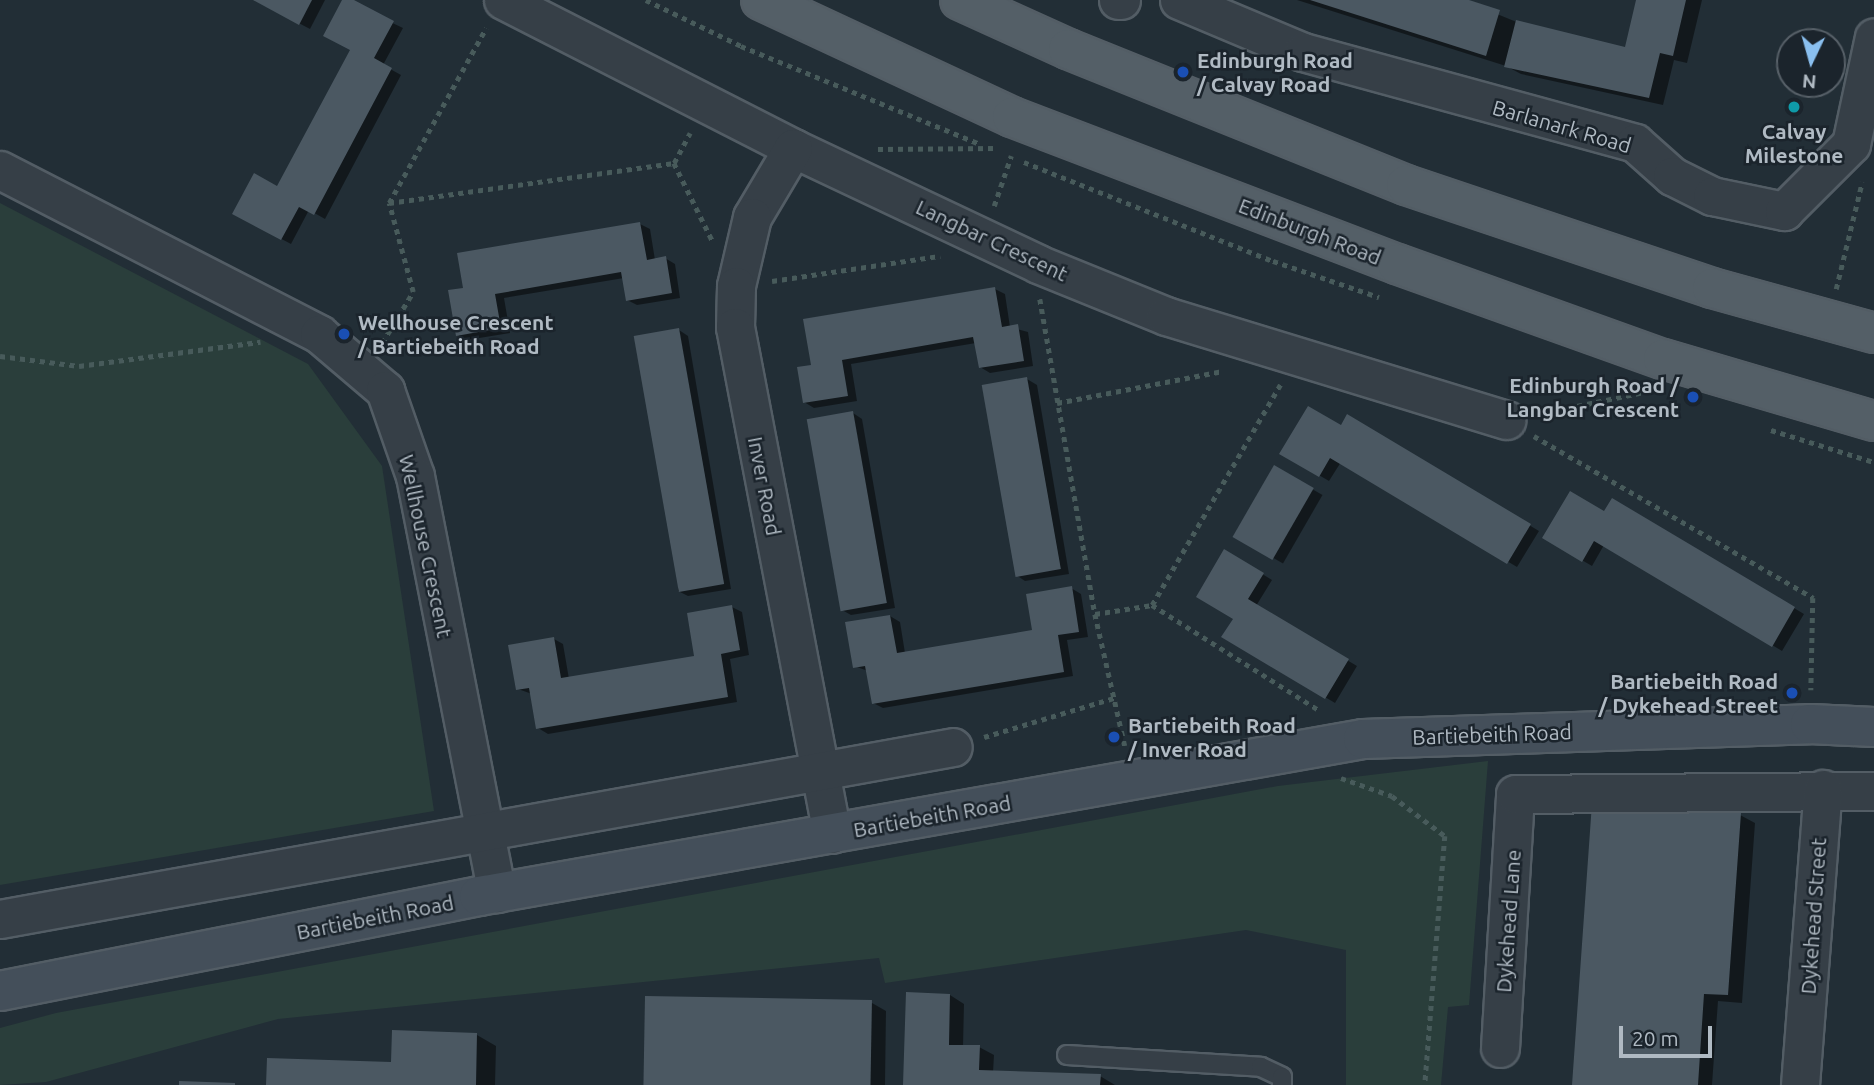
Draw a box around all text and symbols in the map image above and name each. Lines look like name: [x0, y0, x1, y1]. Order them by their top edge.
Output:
north arrow: [1776, 28, 1846, 98]
place label: Edinburgh Road / Calvay Road: [1197, 47, 1353, 97]
marker: Edinburgh Road / Calvay Road: [1175, 64, 1191, 80]
text: N: [1801, 70, 1817, 94]
street label: Barlanark Road: [1490, 94, 1634, 158]
marker: Calvay Milestone: [1786, 99, 1802, 115]
place label: Calvay Milestone: [1745, 118, 1843, 168]
street label: Edinburgh Road: [1235, 192, 1385, 270]
street label: Langbar Crescent: [912, 194, 1072, 286]
place label: Wellhouse Crescent / Bartiebeith Road: [358, 309, 553, 359]
marker: Wellhouse Crescent / Bartiebeith Road: [336, 326, 352, 342]
place label: Edinburgh Road / Langbar Crescent: [1506, 372, 1679, 422]
marker: Edinburgh Road / Langbar Crescent: [1685, 389, 1701, 405]
street label: Inver Road: [743, 434, 787, 538]
street label: Wellhouse Crescent: [394, 452, 458, 640]
place label: Bartiebeith Road / Dykehead Street: [1598, 668, 1778, 718]
marker: Bartiebeith Road / Dykehead Street: [1784, 685, 1800, 701]
place label: Bartiebeith Road / Inver Road: [1128, 712, 1296, 762]
street label: Bartiebeith Road: [1412, 719, 1572, 749]
marker: Bartiebeith Road / Inver Road: [1106, 729, 1122, 745]
street label: Bartiebeith Road: [851, 790, 1013, 842]
street label: Dykehead Street: [1795, 837, 1831, 995]
street label: Dykehead Lane: [1490, 849, 1526, 993]
street label: Bartiebeith Road: [294, 889, 456, 945]
scale bar: [1622, 1012, 1715, 1056]
text: 20 m: [1632, 1026, 1679, 1050]

